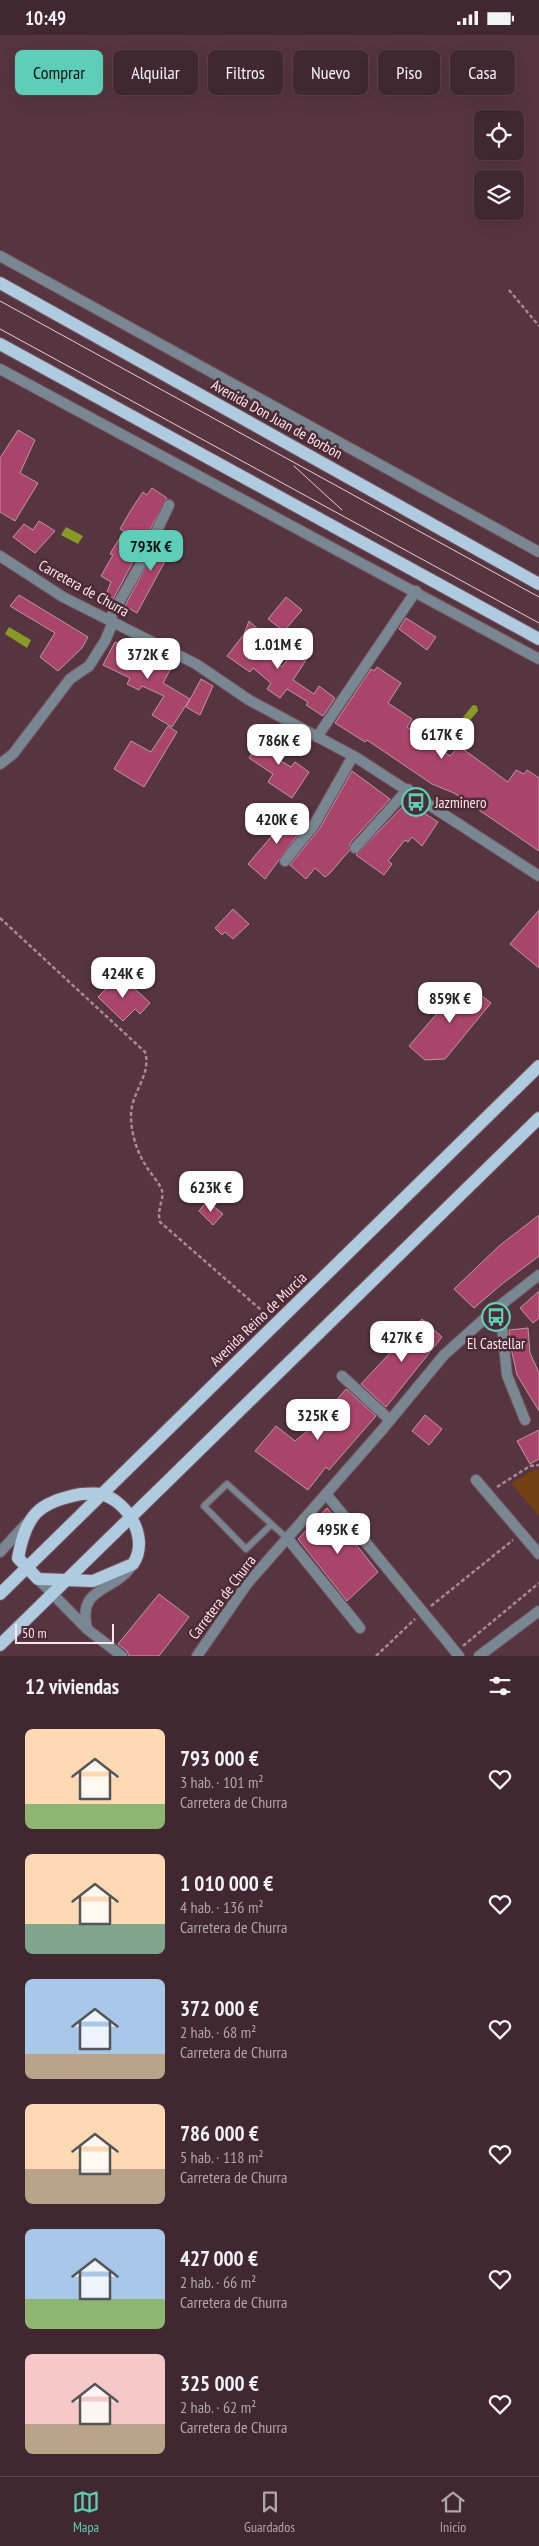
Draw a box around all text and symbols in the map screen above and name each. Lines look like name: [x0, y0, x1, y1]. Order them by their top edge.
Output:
text: 10:49: [25, 6, 66, 30]
chip: Comprar: [15, 50, 103, 95]
chip: Alquilar: [113, 50, 198, 95]
chip: Filtros: [208, 50, 283, 95]
chip: Nuevo: [293, 50, 368, 95]
chip: Piso: [378, 50, 440, 95]
chip: Casa: [450, 50, 515, 95]
map controls: [474, 110, 524, 220]
button: locate: [474, 110, 524, 160]
button: layers: [474, 170, 524, 220]
street label: Avenida Don Juan de Borbón: [208, 375, 346, 463]
pin: 793K €: [110, 529, 192, 572]
text: 793K €: [130, 536, 172, 556]
street label: Carretera de Churra: [35, 555, 133, 621]
pin: 1.01M €: [232, 627, 324, 670]
text: 1.01M €: [254, 634, 302, 654]
pin: 372K €: [107, 637, 189, 680]
text: 372K €: [127, 644, 169, 664]
pin: 617K €: [401, 717, 483, 760]
pin: 786K €: [238, 723, 320, 766]
text: 617K €: [421, 724, 463, 744]
text: 786K €: [258, 730, 300, 750]
bus stop icon: Jazminero: [401, 787, 431, 817]
place label: Jazminero: [434, 793, 486, 812]
pin: 420K €: [236, 803, 318, 845]
text: 420K €: [256, 809, 298, 829]
pin: 424K €: [82, 957, 164, 999]
text: 424K €: [102, 963, 144, 983]
pin: 859K €: [409, 981, 491, 1024]
text: 859K €: [429, 988, 471, 1008]
pin: 623K €: [170, 1171, 252, 1213]
text: 623K €: [190, 1177, 232, 1197]
street label: Avenida Reino de Murcia: [206, 1268, 310, 1370]
bus stop icon: El Castellar: [481, 1302, 511, 1332]
pin: 427K €: [361, 1321, 443, 1363]
text: 427K €: [381, 1327, 423, 1347]
place label: El Castellar: [467, 1334, 526, 1353]
pin: 325K €: [277, 1399, 359, 1441]
text: 325K €: [297, 1405, 339, 1425]
pin: 495K €: [297, 1513, 379, 1555]
text: 495K €: [317, 1519, 359, 1539]
street label: Carretera de Churra: [184, 1551, 260, 1643]
scale bar: [15, 1621, 114, 1644]
text: 50 m: [22, 1624, 47, 1642]
icon: filters: [486, 1672, 514, 1700]
text: 12 viviendas: [25, 1673, 119, 1700]
text: 793 000 €: [180, 1745, 259, 1772]
icon: home: [65, 1749, 125, 1809]
icon: heart: [486, 1765, 514, 1793]
text: 3 hab. · 101 m²: [180, 1772, 264, 1792]
text: Carretera de Churra: [180, 1792, 287, 1812]
text: 1 010 000 €: [180, 1870, 273, 1897]
icon: home: [65, 1874, 125, 1934]
icon: heart: [486, 1890, 514, 1918]
text: 4 hab. · 136 m²: [180, 1897, 264, 1917]
text: Carretera de Churra: [180, 1917, 287, 1937]
text: 372 000 €: [180, 1995, 259, 2022]
icon: home: [65, 1999, 125, 2059]
icon: heart: [486, 2015, 514, 2043]
text: 2 hab. · 68 m²: [180, 2022, 256, 2042]
text: Carretera de Churra: [180, 2042, 287, 2062]
text: 786 000 €: [180, 2120, 259, 2147]
icon: home: [65, 2124, 125, 2184]
icon: heart: [486, 2140, 514, 2168]
text: 5 hab. · 118 m²: [180, 2147, 264, 2167]
text: Carretera de Churra: [180, 2167, 287, 2187]
text: 427 000 €: [180, 2245, 258, 2272]
icon: home: [65, 2249, 125, 2309]
icon: heart: [486, 2265, 514, 2293]
text: 2 hab. · 66 m²: [180, 2272, 256, 2292]
text: Carretera de Churra: [180, 2292, 287, 2312]
text: 325 000 €: [180, 2370, 259, 2397]
icon: home: [65, 2374, 125, 2434]
icon: heart: [486, 2390, 514, 2418]
text: 2 hab. · 62 m²: [180, 2397, 256, 2417]
text: Carretera de Churra: [180, 2417, 287, 2437]
tab: Mapa: [72, 2488, 100, 2536]
tab: Guardados: [244, 2488, 295, 2536]
tab: Inicio: [439, 2488, 467, 2536]

